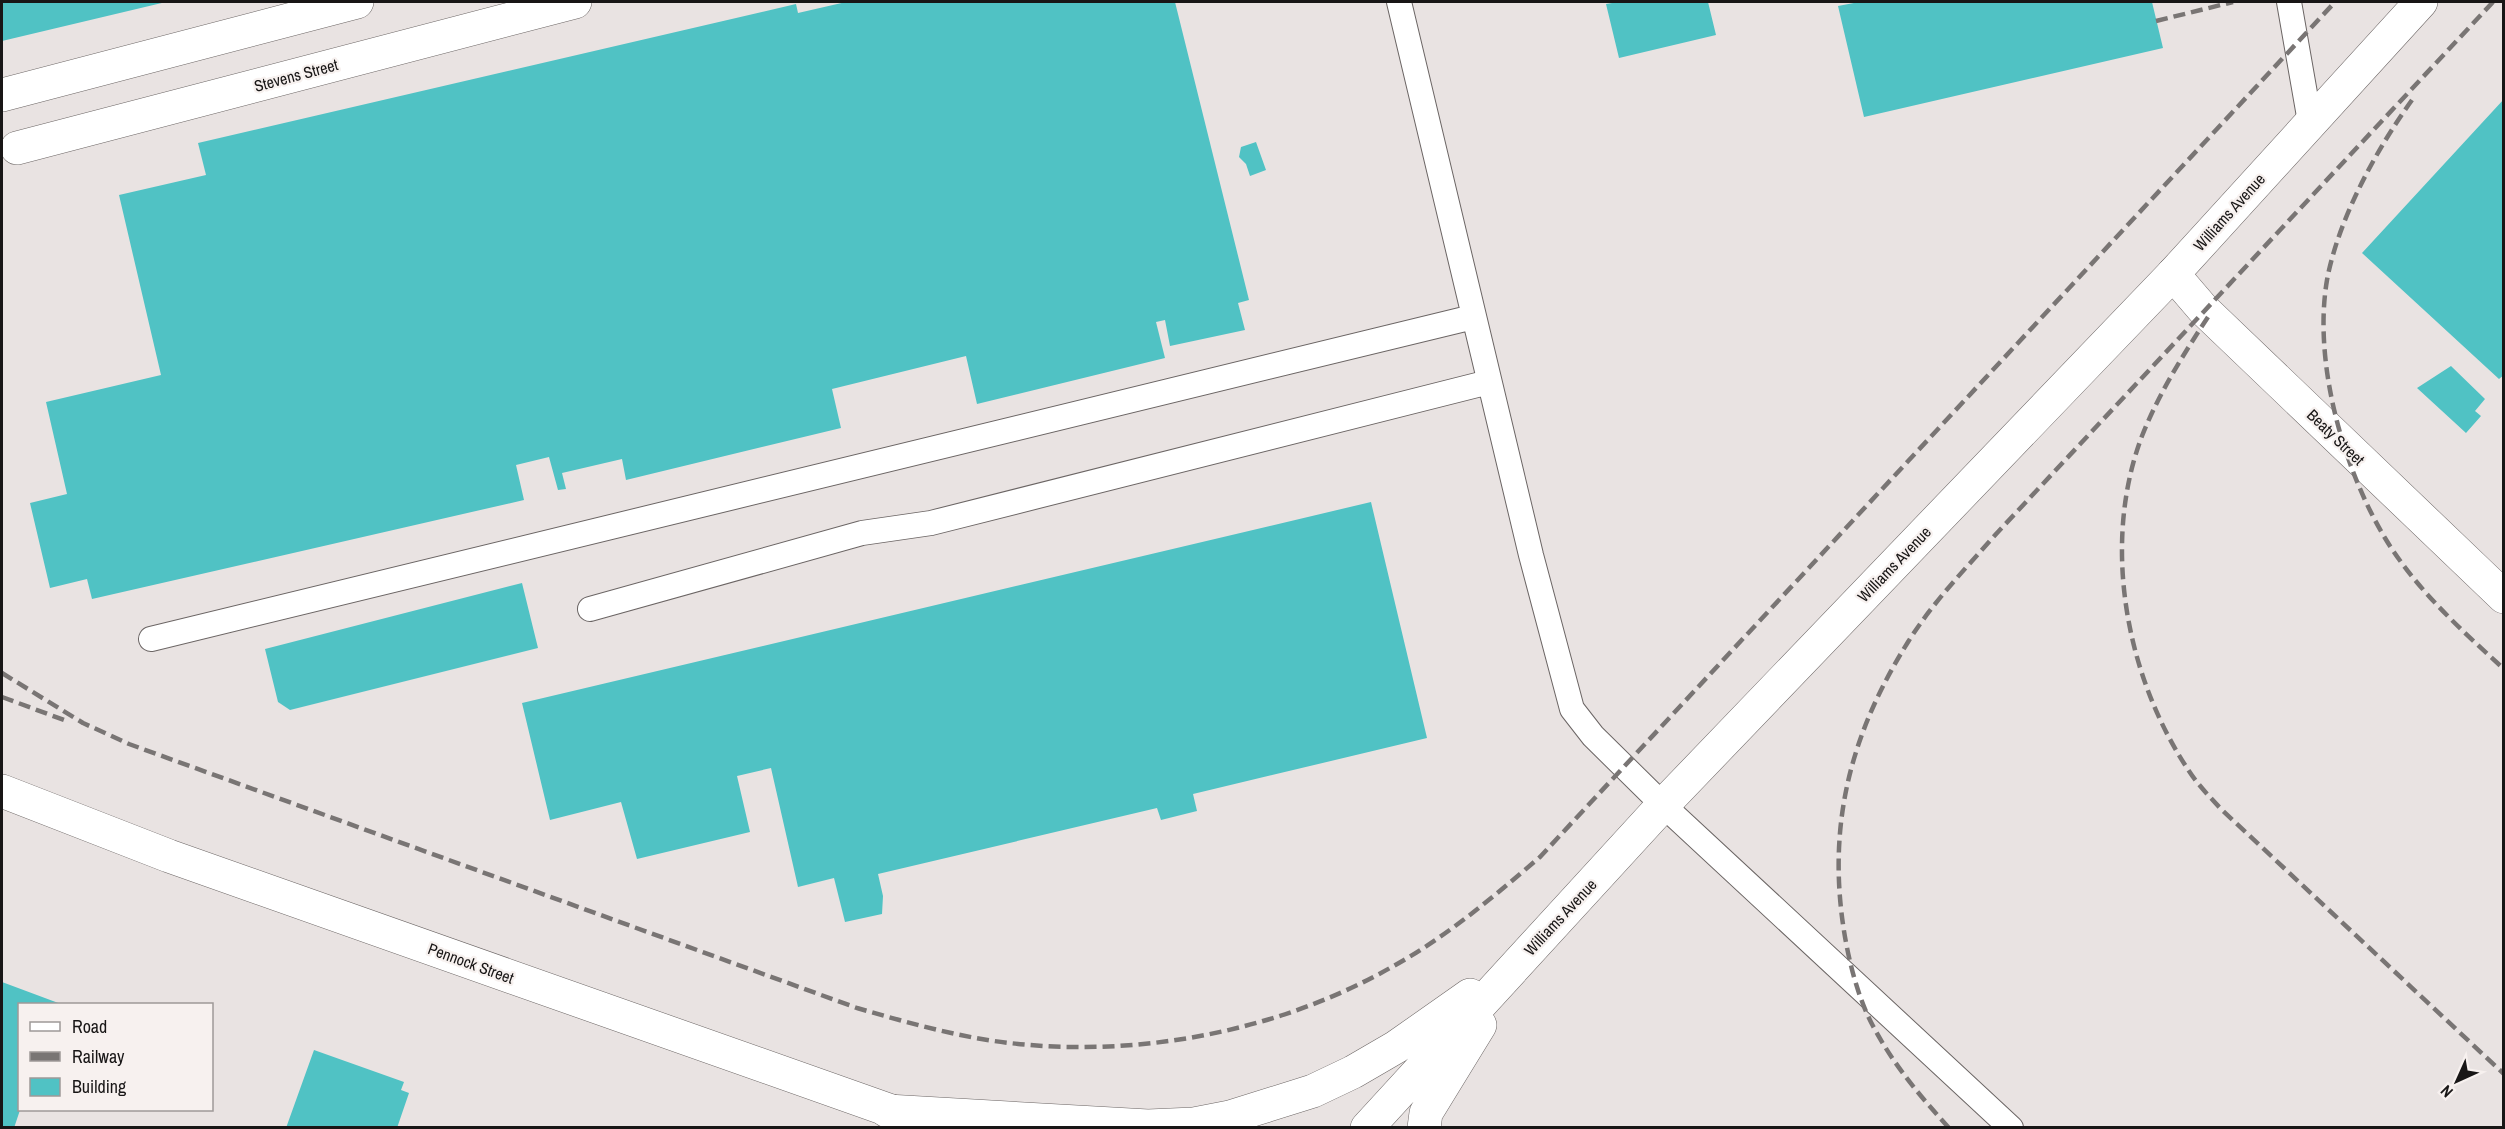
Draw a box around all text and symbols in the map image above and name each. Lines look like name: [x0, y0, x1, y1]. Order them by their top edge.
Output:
street label: Stevens Street: [252, 53, 341, 97]
street label: Williams Avenue: [2188, 168, 2270, 256]
street label: Beaty Street: [2302, 404, 2370, 470]
street label: Williams Avenue: [1852, 521, 1936, 607]
street label: Williams Avenue: [1519, 874, 1601, 960]
street label: Pennock Street: [425, 937, 517, 989]
legend: [18, 1003, 213, 1111]
text: Road: [72, 1014, 107, 1039]
text: Railway: [72, 1044, 125, 1069]
north arrow: [2427, 1051, 2487, 1111]
text: Building: [72, 1074, 127, 1099]
text: N: [2435, 1080, 2458, 1103]

